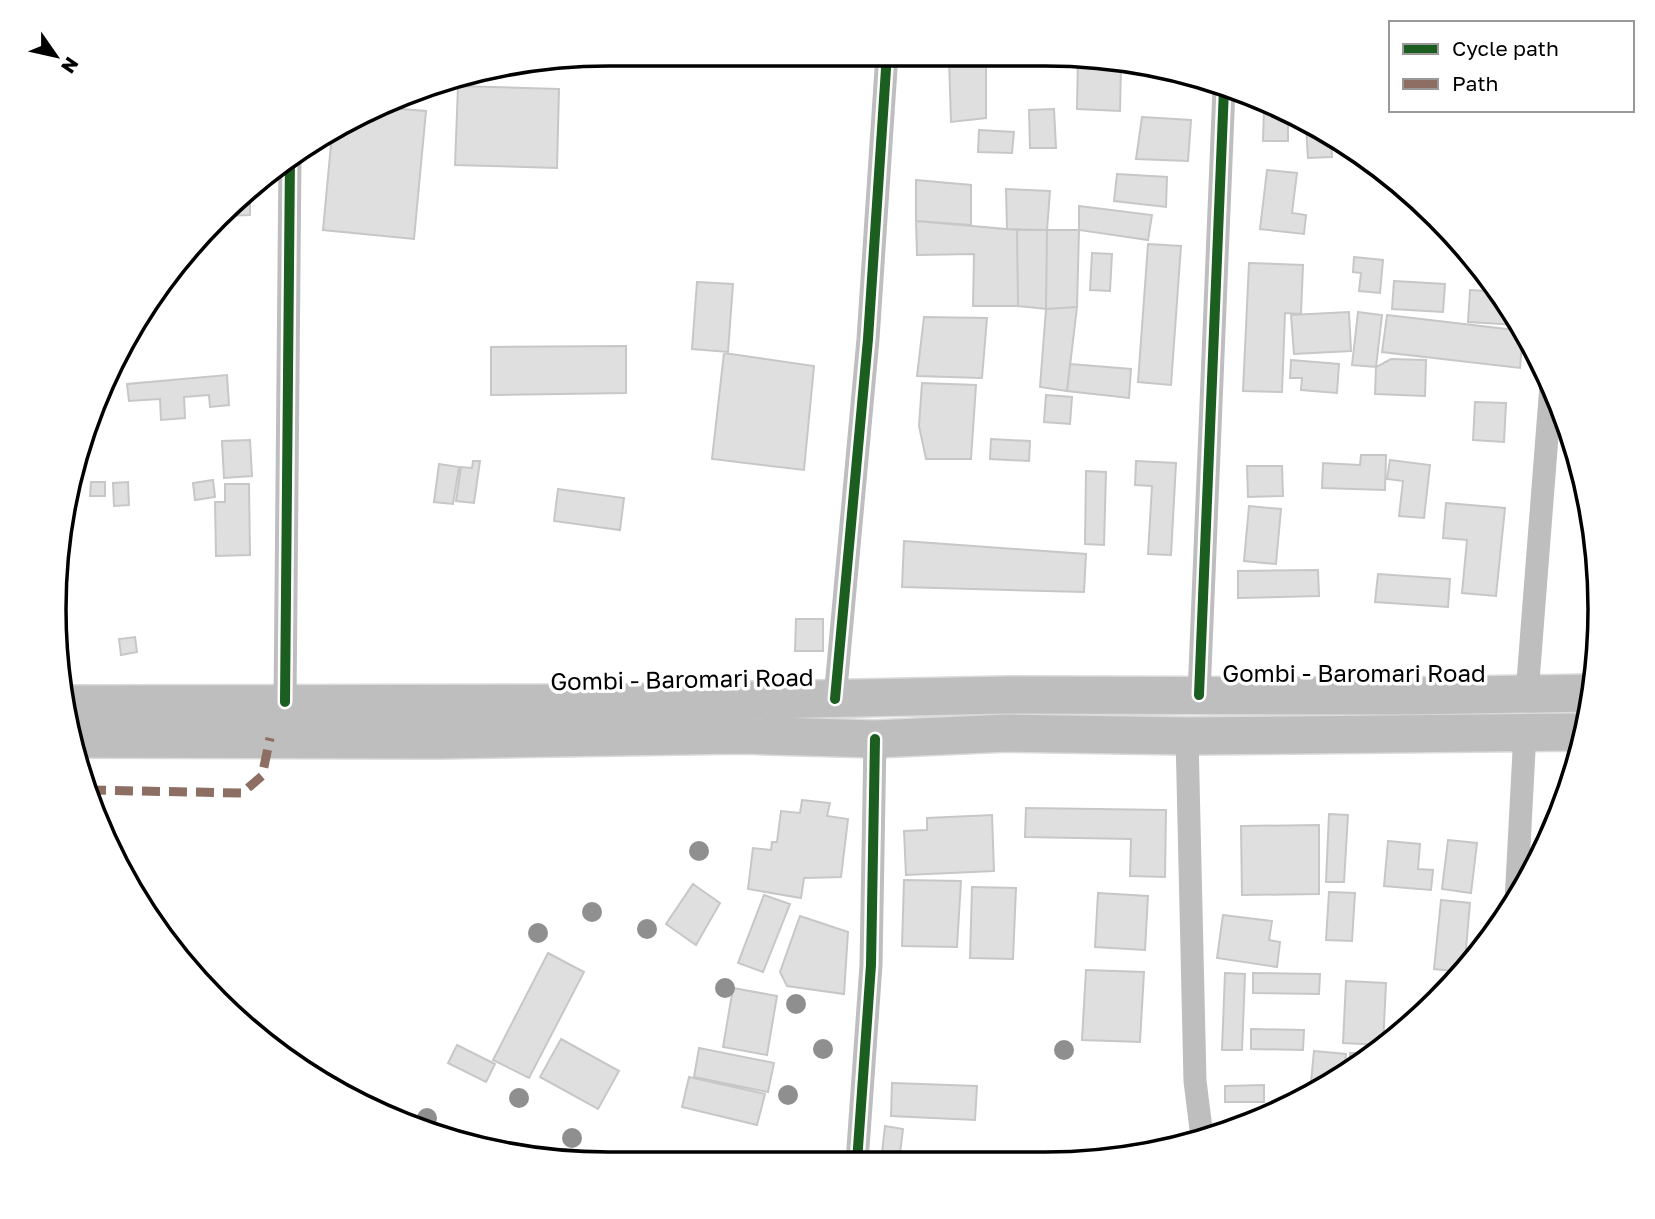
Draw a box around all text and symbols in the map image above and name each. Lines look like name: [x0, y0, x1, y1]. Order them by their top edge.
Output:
north arrow: [21, 21, 91, 91]
legend: [1389, 21, 1634, 112]
text: Cycle path: [1452, 35, 1559, 61]
text: N: [57, 53, 84, 78]
text: Path: [1452, 70, 1499, 96]
street label: Gombi - Baromari Road: [1222, 658, 1486, 687]
street label: Gombi - Baromari Road: [550, 662, 814, 695]

